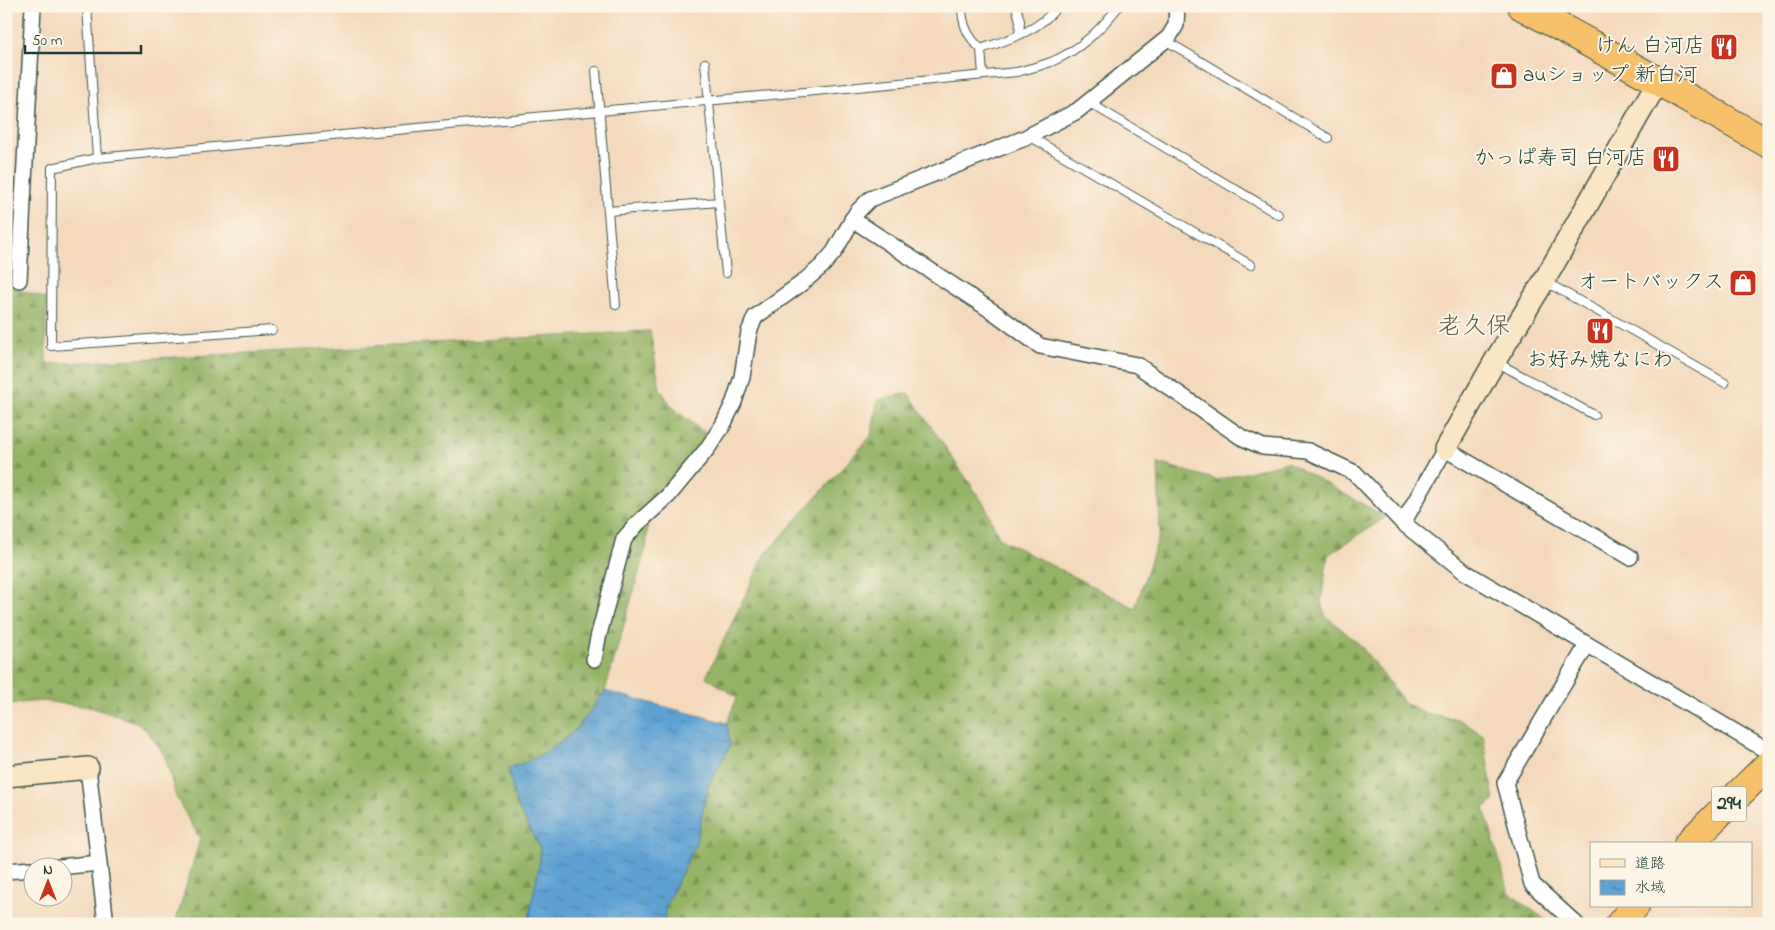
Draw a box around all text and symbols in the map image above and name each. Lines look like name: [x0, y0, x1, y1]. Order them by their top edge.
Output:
scale bar: [25, 22, 141, 54]
text: 50 m: [32, 30, 63, 52]
place label: けん 白河店: [1595, 32, 1705, 62]
restaurant icon: けん 白河店: [1709, 32, 1739, 62]
shop icon: auショップ 新白河: [1489, 61, 1519, 91]
place label: auショップ 新白河: [1523, 61, 1698, 91]
place label: かっぱ寿司 白河店: [1474, 144, 1647, 174]
restaurant icon: かっぱ寿司 白河店: [1651, 144, 1681, 174]
place label: オートバックス: [1577, 268, 1724, 298]
shop icon: オートバックス: [1728, 268, 1758, 298]
district label: 老久保: [1438, 310, 1510, 345]
restaurant icon: お好み焼なにわ: [1585, 316, 1615, 346]
place label: お好み焼なにわ: [1527, 346, 1674, 376]
road number: 294: [1712, 786, 1746, 822]
legend: [1590, 842, 1752, 908]
text: 道路: [1635, 853, 1665, 875]
north arrow: [22, 858, 72, 908]
text: N: [43, 860, 53, 881]
text: 水域: [1635, 877, 1665, 899]

